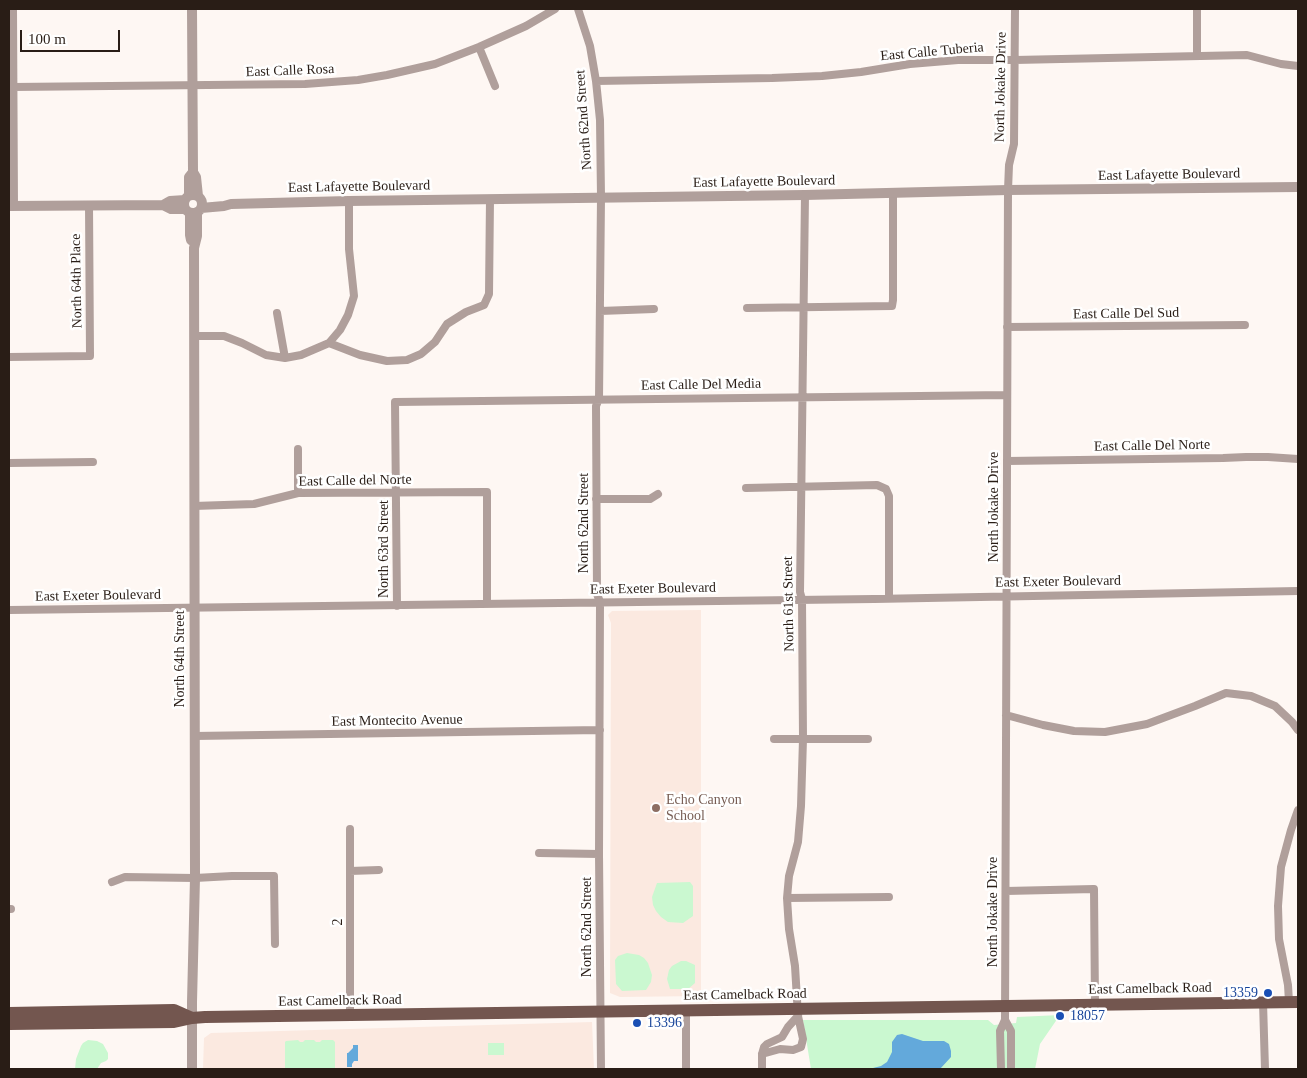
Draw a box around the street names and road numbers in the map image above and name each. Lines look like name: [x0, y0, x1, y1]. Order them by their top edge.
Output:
street label: North Jokake Drive: [992, 32, 1010, 142]
street label: East Calle Tuberia: [880, 39, 984, 65]
street label: East Calle Rosa: [245, 61, 335, 81]
street label: North 62nd Street: [572, 69, 596, 171]
street label: East Lafayette Boulevard: [1098, 165, 1240, 185]
street label: East Lafayette Boulevard: [693, 172, 835, 192]
street label: East Lafayette Boulevard: [288, 177, 430, 197]
street label: North 64th Place: [68, 233, 86, 329]
street label: East Calle Del Sud: [1073, 305, 1179, 323]
street label: East Calle Del Media: [641, 376, 761, 394]
street label: East Calle Del Norte: [1094, 437, 1210, 455]
street label: North Jokake Drive: [986, 452, 1002, 562]
street label: East Calle del Norte: [298, 472, 412, 490]
street label: North 62nd Street: [576, 473, 592, 573]
street label: North 63rd Street: [376, 500, 392, 598]
street label: North 61st Street: [780, 556, 798, 652]
street label: East Exeter Boulevard: [995, 573, 1121, 591]
street label: East Exeter Boulevard: [590, 580, 716, 598]
street label: East Exeter Boulevard: [35, 587, 161, 605]
street label: North 64th Street: [172, 610, 188, 708]
street label: East Montecito Avenue: [331, 711, 463, 731]
street label: North Jokake Drive: [985, 857, 1001, 967]
street label: North 62nd Street: [579, 877, 595, 977]
street label: 2: [330, 919, 346, 926]
street label: East Camelback Road: [1088, 980, 1212, 998]
street label: East Camelback Road: [683, 986, 807, 1004]
street label: East Camelback Road: [278, 992, 402, 1010]

